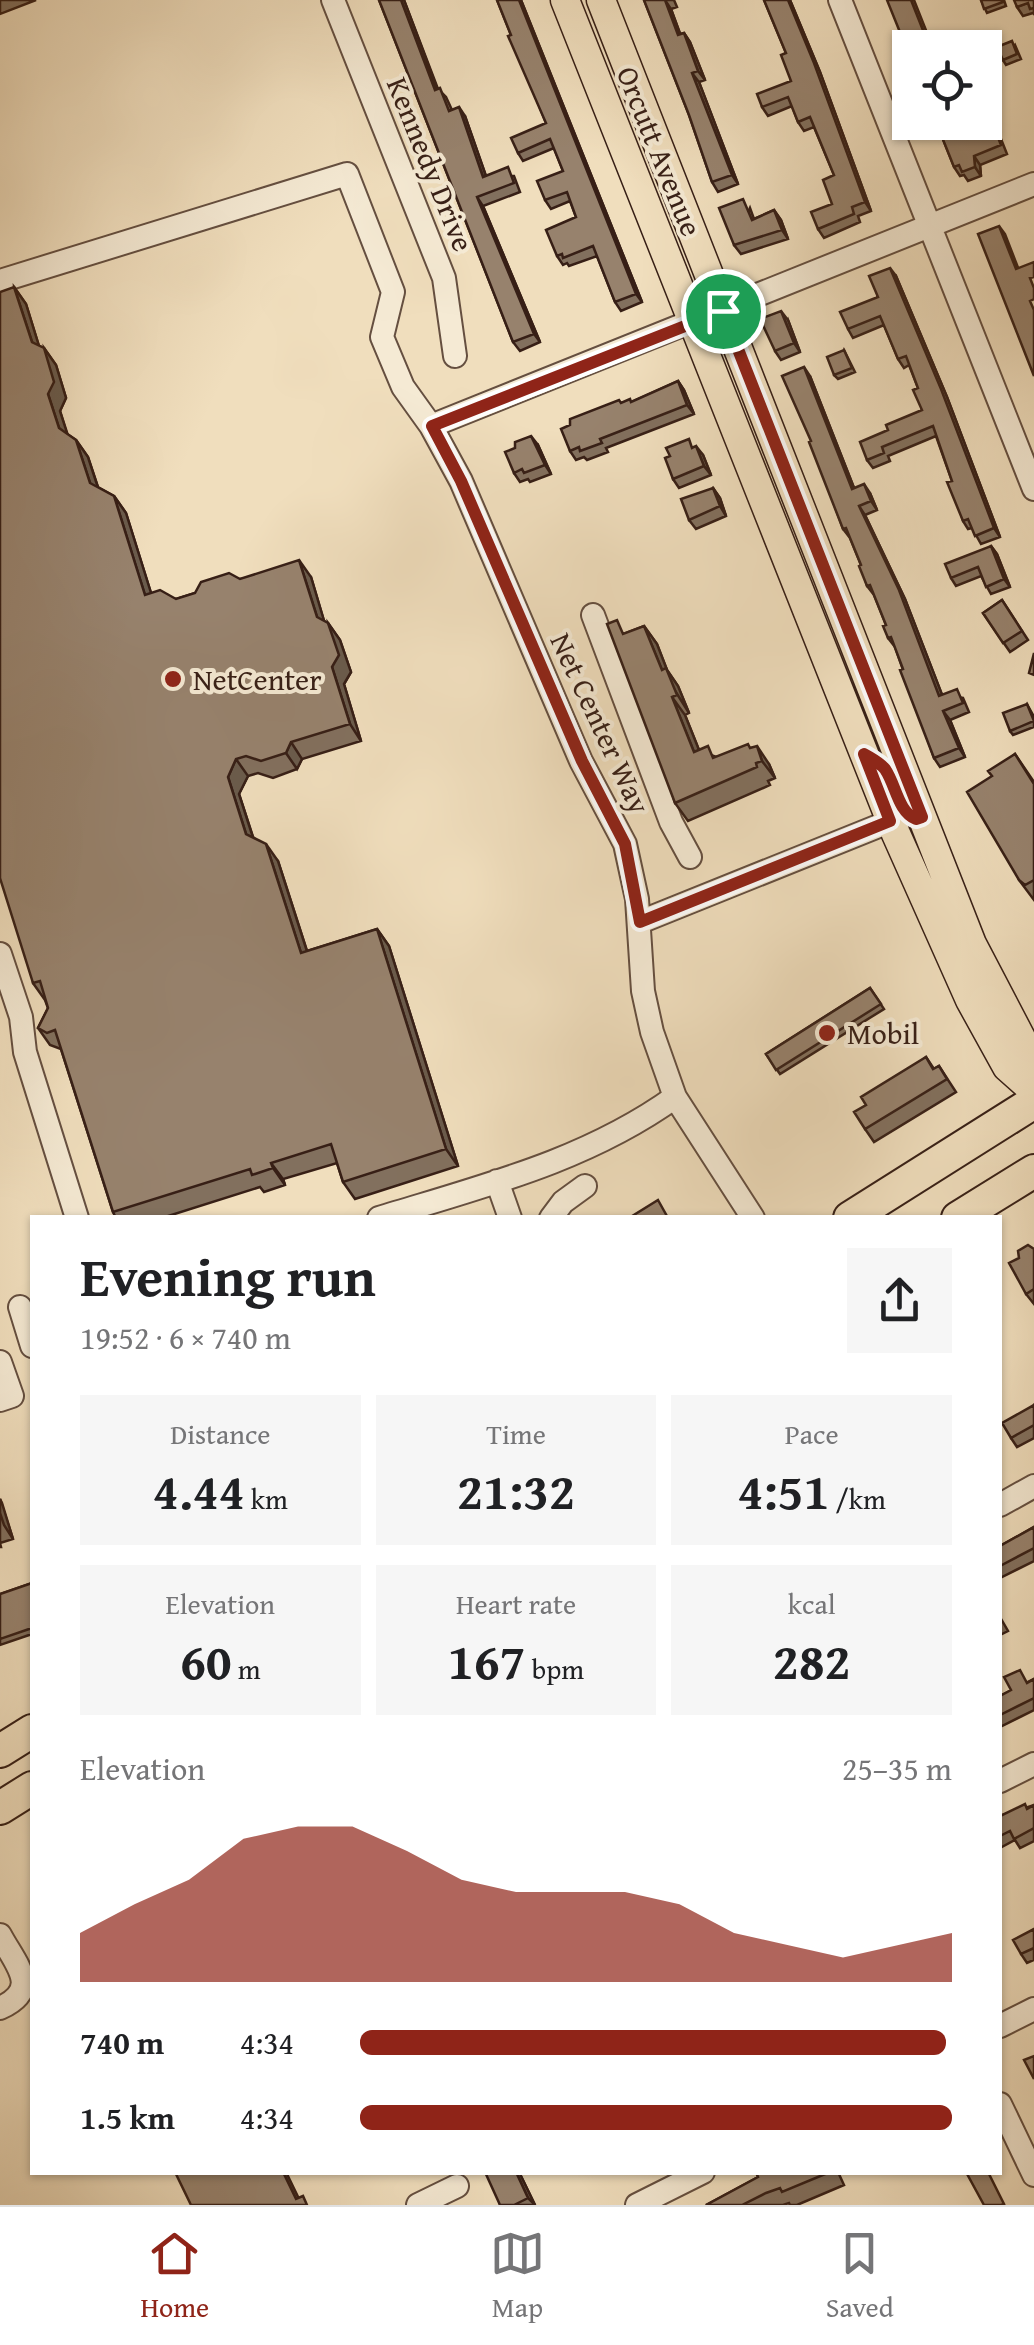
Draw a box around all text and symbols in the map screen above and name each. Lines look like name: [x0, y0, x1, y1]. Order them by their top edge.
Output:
map controls: [892, 30, 1002, 140]
button: locate: [892, 30, 1002, 140]
street label: Orcutt Avenue: [606, 59, 714, 243]
street label: Kennedy Drive: [376, 70, 486, 258]
pin: [681, 269, 766, 354]
icon: arrive: [696, 284, 751, 339]
street label: Net Center Way: [540, 625, 662, 821]
place label: NetCenter: [193, 657, 322, 701]
marker: NetCenter: [162, 668, 184, 690]
place label: Mobil: [847, 1011, 919, 1055]
marker: Mobil: [816, 1022, 838, 1044]
text: Evening run: [80, 1236, 376, 1316]
button: share: [847, 1248, 952, 1353]
text: 19:52 · 6 × 740 m: [80, 1314, 291, 1361]
text: Distance: [170, 1413, 271, 1454]
text: Time: [486, 1413, 546, 1454]
text: Pace: [785, 1413, 839, 1454]
text: 4.44: [153, 1454, 245, 1527]
text: 21:32: [457, 1454, 575, 1527]
text: 4:51: [737, 1454, 829, 1527]
text: km: [245, 1478, 288, 1519]
text: /km: [829, 1478, 886, 1519]
text: Elevation: [166, 1583, 275, 1624]
text: Heart rate: [456, 1583, 576, 1624]
text: kcal: [788, 1583, 836, 1624]
text: 60: [180, 1624, 232, 1697]
text: 167: [448, 1624, 526, 1697]
text: 282: [773, 1624, 851, 1697]
text: m: [232, 1648, 261, 1689]
text: bpm: [526, 1648, 584, 1689]
text: Elevation: [80, 1745, 205, 1792]
text: 25–35 m: [842, 1745, 952, 1792]
text: 740 m: [80, 2019, 164, 2066]
text: 4:34: [240, 2019, 294, 2066]
text: 1.5 km: [80, 2094, 175, 2141]
text: 4:34: [240, 2094, 294, 2141]
tab: Home: [140, 2226, 209, 2327]
tab: Map: [490, 2226, 545, 2327]
tab: Saved: [826, 2226, 894, 2327]

